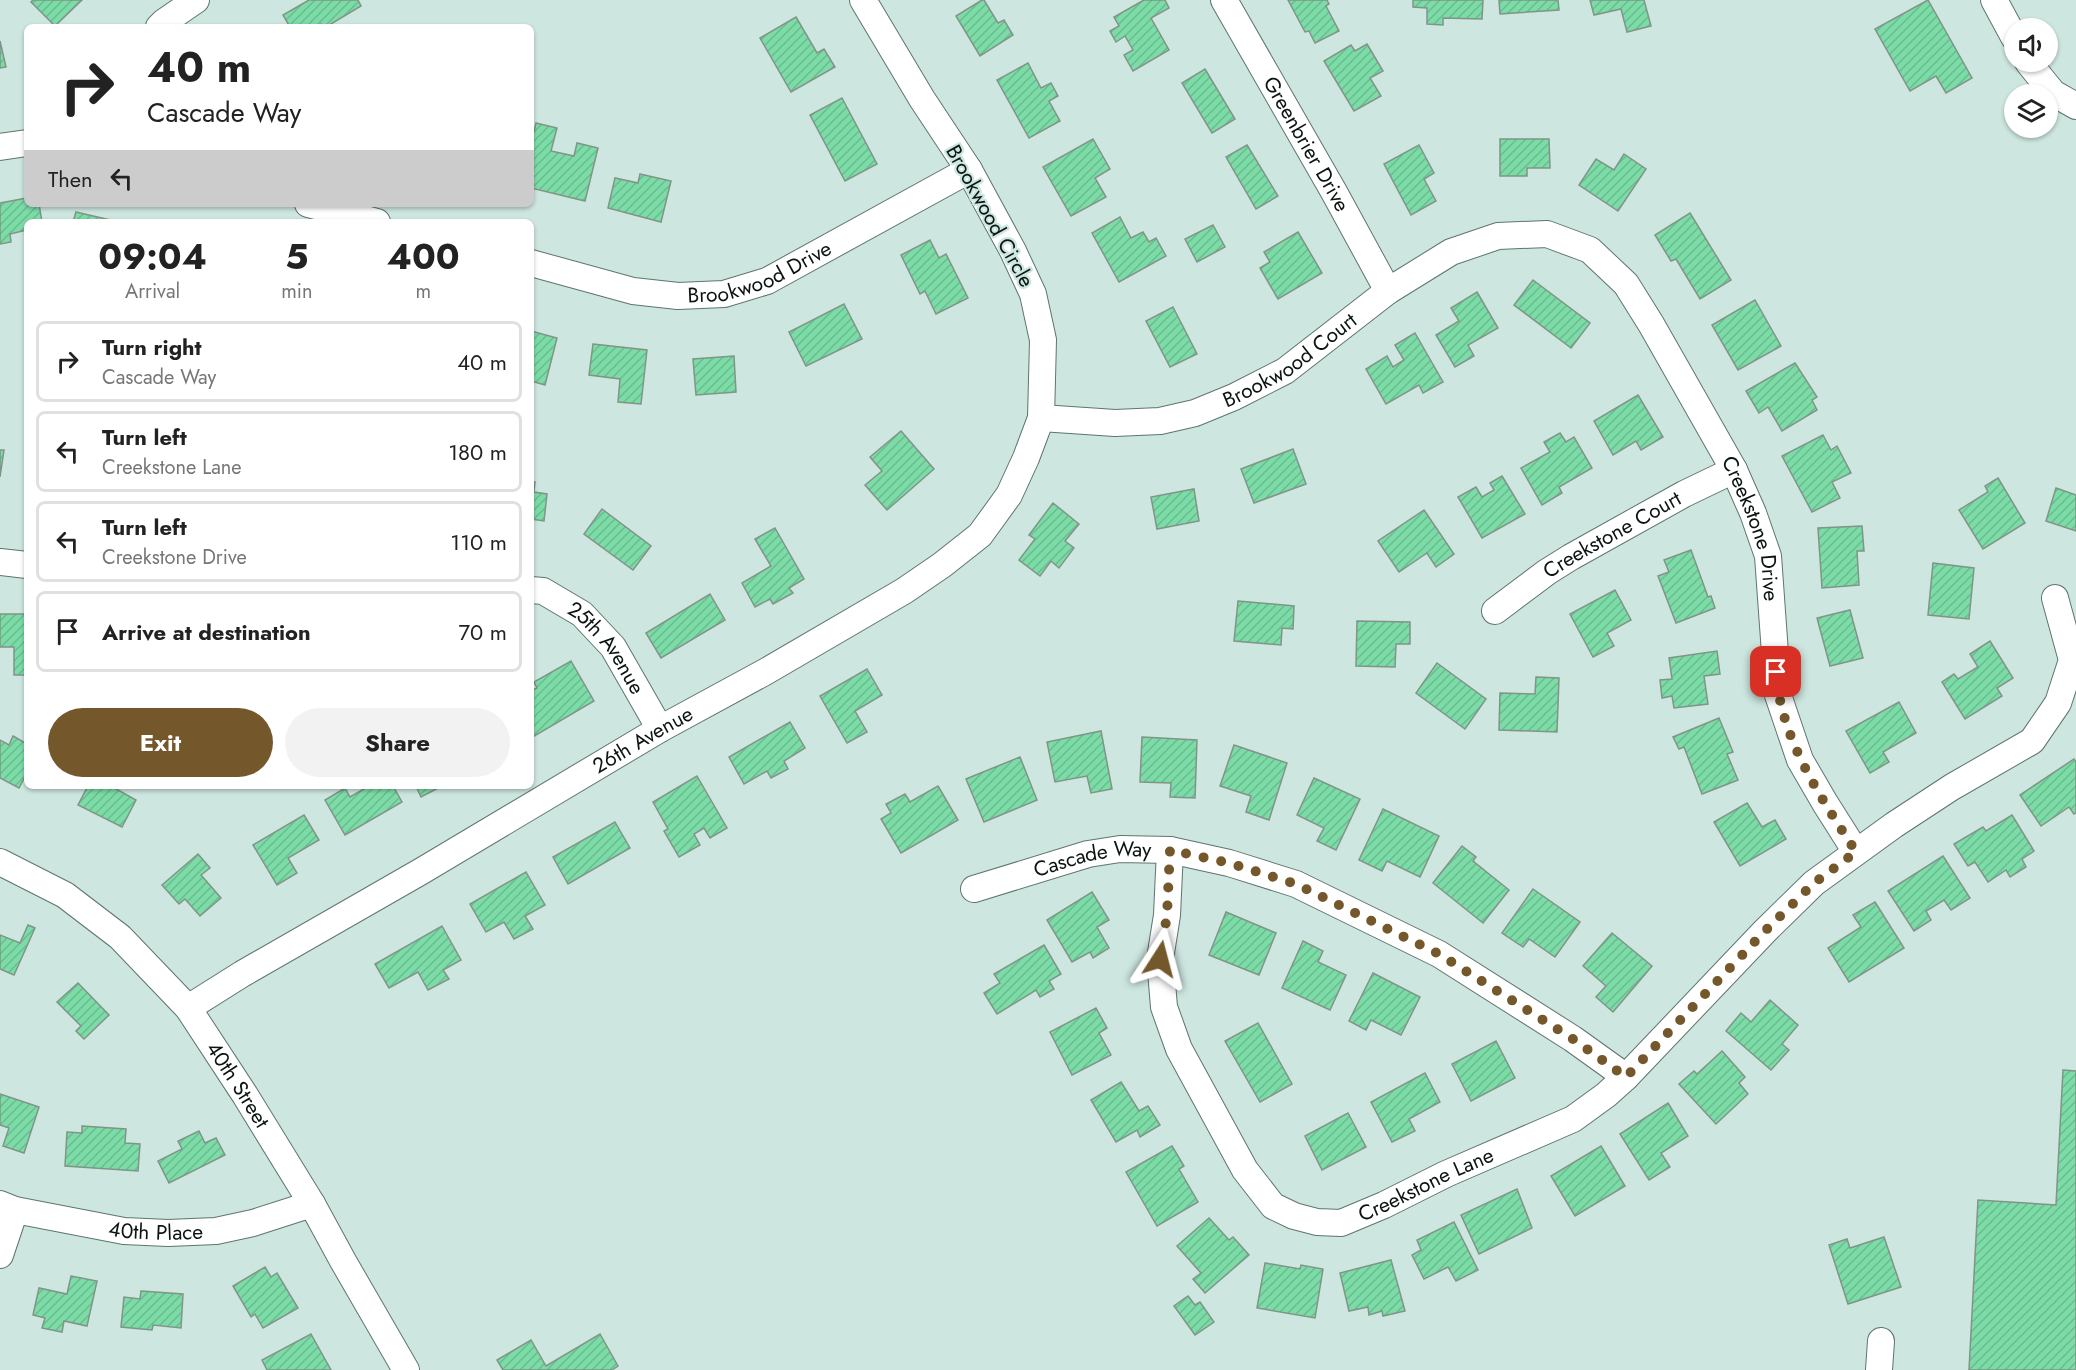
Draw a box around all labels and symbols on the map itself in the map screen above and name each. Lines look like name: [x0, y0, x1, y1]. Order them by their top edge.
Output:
street label: Greenbrier Drive: [1256, 71, 1357, 217]
street label: Brookwood Circle: [938, 139, 1042, 293]
street label: Brookwood Drive: [687, 233, 837, 311]
street label: Brookwood Court: [1218, 306, 1363, 415]
street label: Creekstone Drive: [1714, 450, 1786, 602]
street label: Creekstone Court: [1537, 484, 1687, 586]
street label: 25th Avenue: [562, 594, 652, 700]
pin: [1750, 646, 1801, 697]
street label: 26th Avenue: [587, 699, 699, 781]
street label: Cascade Way: [1030, 834, 1153, 885]
position arrow: [1128, 927, 1192, 991]
street label: 40th Street: [199, 1036, 277, 1134]
street label: Creekstone Lane: [1353, 1140, 1499, 1229]
street label: 40th Place: [106, 1213, 204, 1248]

